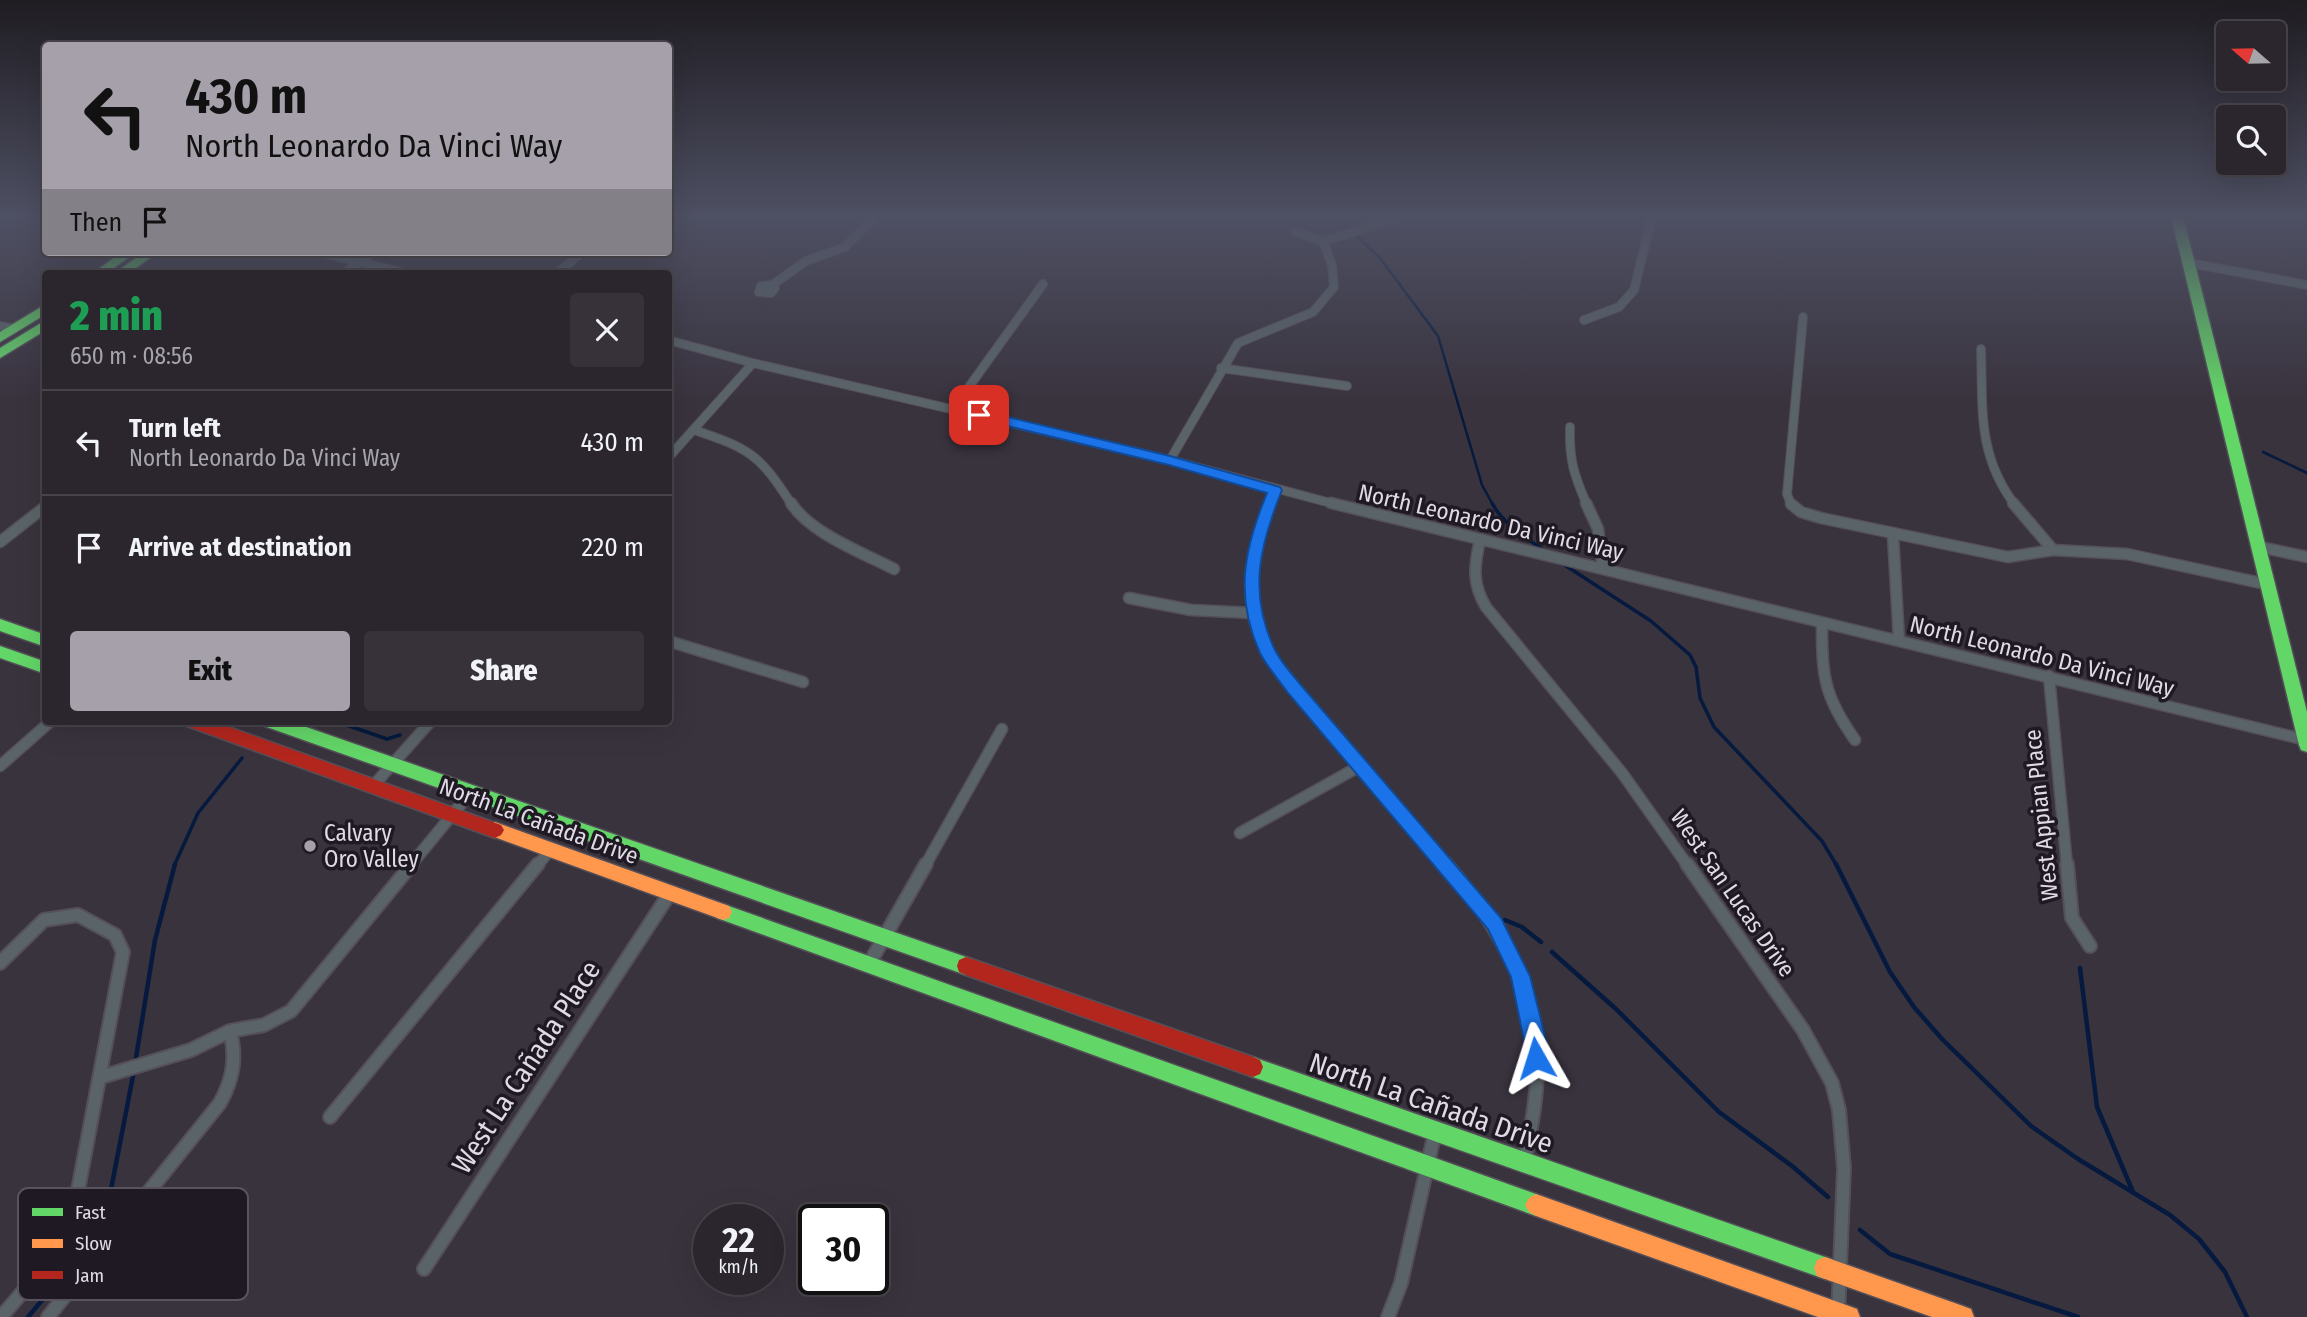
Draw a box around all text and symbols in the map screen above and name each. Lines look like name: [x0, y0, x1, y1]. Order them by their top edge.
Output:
north arrow: [2216, 21, 2286, 91]
map controls: [2216, 21, 2286, 175]
text: 430 m: [185, 67, 307, 126]
icon: left: [70, 70, 161, 161]
button: search: [2216, 105, 2286, 175]
text: North Leonardo Da Vinci Way: [185, 127, 562, 165]
icon: arrive: [136, 203, 174, 241]
text: Then: [70, 207, 122, 238]
text: 2 min: [70, 291, 163, 341]
button: close: [570, 293, 644, 367]
text: 650 m · 08:56: [70, 342, 193, 370]
pin: [949, 385, 1009, 445]
icon: arrive: [960, 396, 998, 434]
text: Turn left: [129, 413, 221, 444]
icon: left: [70, 424, 108, 462]
text: 430 m: [580, 427, 644, 458]
text: North Leonardo Da Vinci Way: [129, 444, 400, 472]
street label: North Leonardo Da Vinci Way: [1356, 478, 1627, 566]
icon: arrive: [70, 529, 108, 567]
text: Arrive at destination: [129, 532, 352, 563]
text: 220 m: [581, 532, 644, 563]
street label: North Leonardo Da Vinci Way: [1907, 610, 2178, 703]
button: Exit: [70, 631, 350, 711]
button: Share: [364, 631, 644, 711]
street label: West Appian Place: [2018, 728, 2064, 902]
street label: North La Cañada Drive: [436, 772, 642, 870]
street label: West San Lucas Drive: [1665, 804, 1801, 982]
place label: Calvary Oro Valley: [324, 819, 419, 873]
marker: Calvary Oro Valley: [302, 838, 318, 854]
street label: West La Cañada Place: [445, 955, 607, 1179]
position arrow: [1499, 1021, 1573, 1095]
street label: North La Cañada Drive: [1305, 1046, 1557, 1160]
legend: [18, 1188, 248, 1300]
text: Fast: [75, 1201, 106, 1224]
speed limit sign: 30: [798, 1204, 889, 1295]
text: 22: [722, 1219, 755, 1261]
text: Slow: [75, 1232, 112, 1255]
text: km/h: [718, 1256, 759, 1278]
text: Jam: [75, 1264, 104, 1287]

